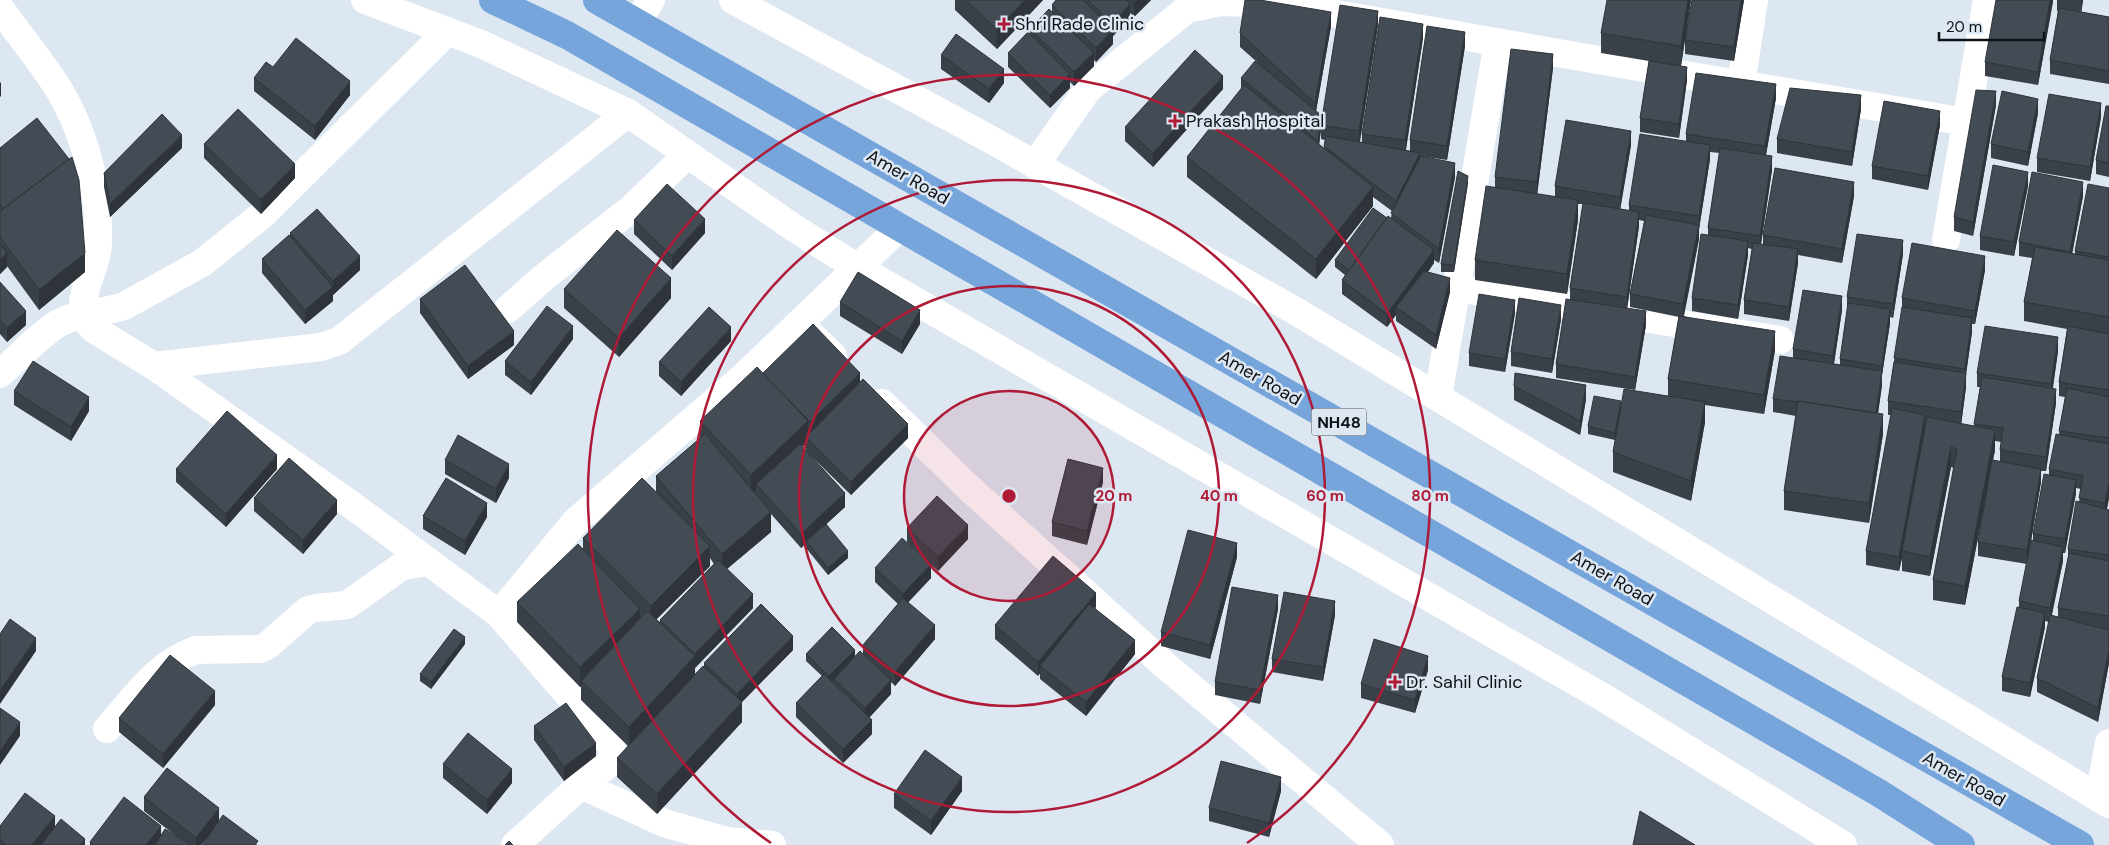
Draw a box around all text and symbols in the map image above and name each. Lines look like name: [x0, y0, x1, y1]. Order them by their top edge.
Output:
scale bar: [1939, 10, 2044, 42]
place label: Shri Rade Clinic: [1015, 12, 1144, 36]
marker: Shri Rade Clinic: [997, 17, 1011, 31]
text: 20 m: [1946, 17, 1982, 37]
place label: Prakash Hospital: [1186, 109, 1324, 133]
marker: Prakash Hospital: [1168, 114, 1182, 128]
street label: Amer Road: [862, 144, 954, 210]
street label: Amer Road: [1214, 345, 1306, 411]
road number: NH48: [1312, 408, 1366, 436]
text: 20 m: [1096, 486, 1132, 506]
text: 40 m: [1200, 486, 1238, 506]
text: 60 m: [1306, 486, 1344, 506]
text: 80 m: [1411, 486, 1449, 506]
centre of rings: [1000, 487, 1018, 505]
street label: Amer Road: [1566, 545, 1658, 611]
place label: Dr. Sahil Clinic: [1406, 670, 1523, 694]
marker: Dr. Sahil Clinic: [1388, 675, 1402, 689]
street label: Amer Road: [1918, 746, 2010, 812]

